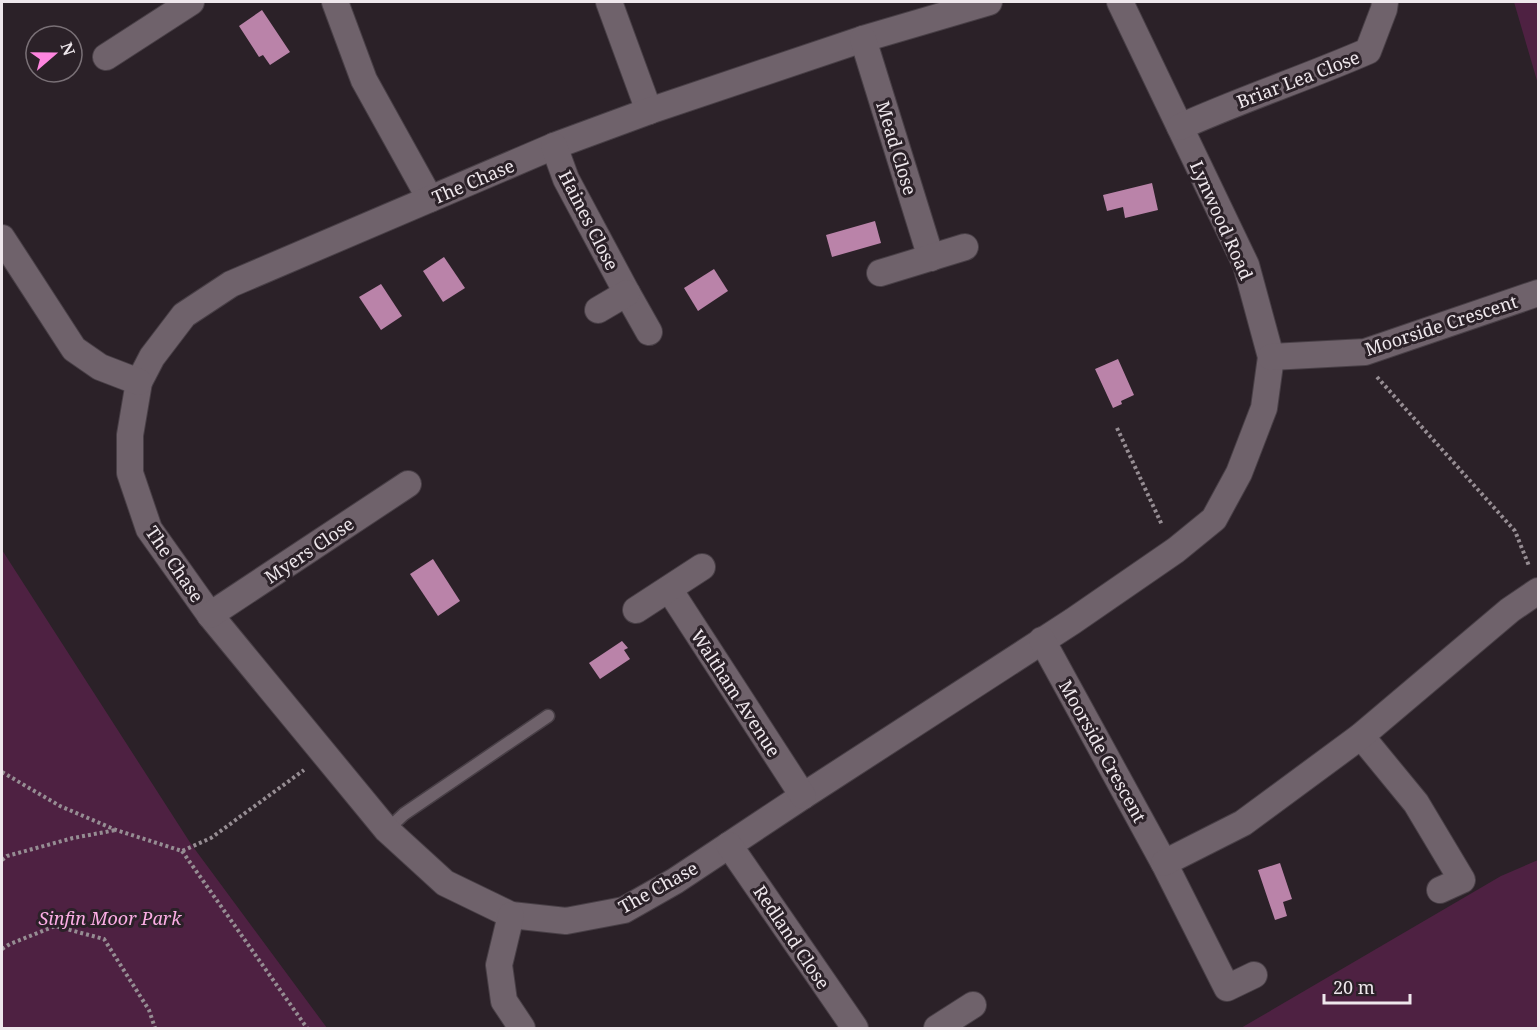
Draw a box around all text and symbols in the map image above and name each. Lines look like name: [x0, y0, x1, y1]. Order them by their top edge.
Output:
north arrow: [24, 24, 84, 84]
text: N: [56, 39, 81, 59]
street label: Briar Lea Close: [1233, 45, 1363, 113]
street label: Mead Close: [871, 98, 923, 198]
street label: The Chase: [428, 153, 518, 209]
street label: Lynwood Road: [1185, 157, 1259, 283]
street label: Haines Close: [554, 166, 624, 274]
street label: Moorside Crescent: [1362, 289, 1520, 361]
street label: Myers Close: [260, 511, 358, 589]
street label: The Chase: [141, 521, 209, 607]
street label: Waltham Avenue: [686, 625, 786, 761]
street label: Moorside Crescent: [1054, 676, 1152, 826]
street label: The Chase: [614, 855, 702, 919]
street label: Redland Close: [748, 880, 836, 994]
park label: Sinfin Moor Park: [38, 906, 182, 930]
scale bar: [1324, 967, 1410, 1005]
text: 20 m: [1333, 975, 1375, 999]

